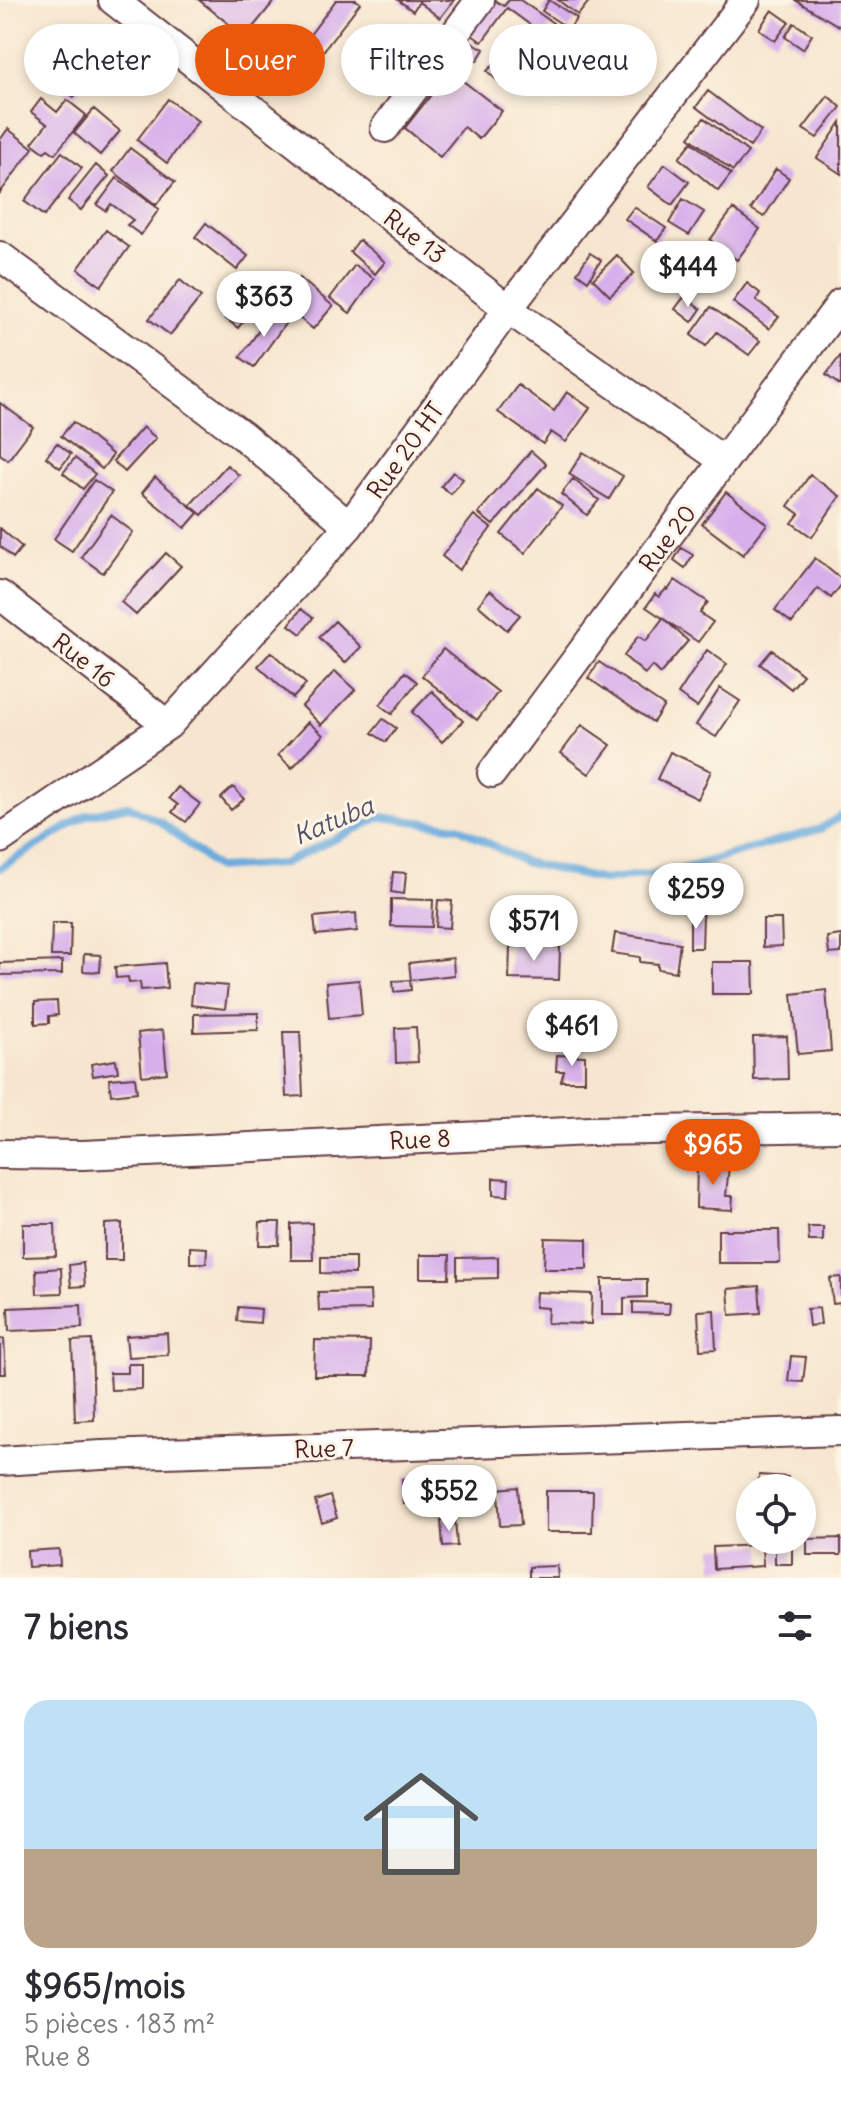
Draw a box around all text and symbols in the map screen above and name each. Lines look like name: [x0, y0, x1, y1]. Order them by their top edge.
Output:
chip: Acheter: [24, 24, 179, 96]
chip: Louer: [195, 24, 325, 96]
chip: Filtres: [341, 24, 473, 96]
chip: Nouveau: [489, 24, 657, 96]
street label: Rue 13: [378, 202, 452, 270]
pin: $444: [641, 241, 735, 309]
text: $444: [658, 250, 718, 283]
pin: $363: [217, 271, 311, 339]
text: $363: [235, 280, 293, 313]
street label: Rue 20 HT: [360, 396, 450, 504]
street label: Rue 20: [632, 498, 702, 578]
street label: Rue 16: [47, 626, 121, 694]
water label: Katuba: [288, 788, 379, 852]
pin: $259: [649, 863, 743, 931]
text: $259: [667, 872, 725, 905]
pin: $571: [487, 895, 581, 963]
text: $571: [508, 904, 560, 937]
pin: $461: [525, 1000, 619, 1068]
text: $461: [545, 1009, 599, 1042]
pin: $965: [666, 1119, 760, 1187]
street label: Rue 8: [389, 1122, 451, 1156]
text: $965: [683, 1128, 743, 1161]
street label: Rue 7: [294, 1432, 354, 1464]
pin: $552: [402, 1465, 496, 1533]
text: $552: [420, 1474, 478, 1507]
map controls: [736, 1474, 816, 1554]
button: locate: [736, 1474, 816, 1554]
icon: filters: [773, 1604, 817, 1648]
text: 7 biens: [24, 1605, 129, 1648]
icon: home: [349, 1752, 493, 1896]
text: $965/mois: [24, 1964, 185, 2007]
text: 5 pièces · 183 m²: [24, 2007, 215, 2040]
text: Rue 8: [24, 2040, 91, 2073]

